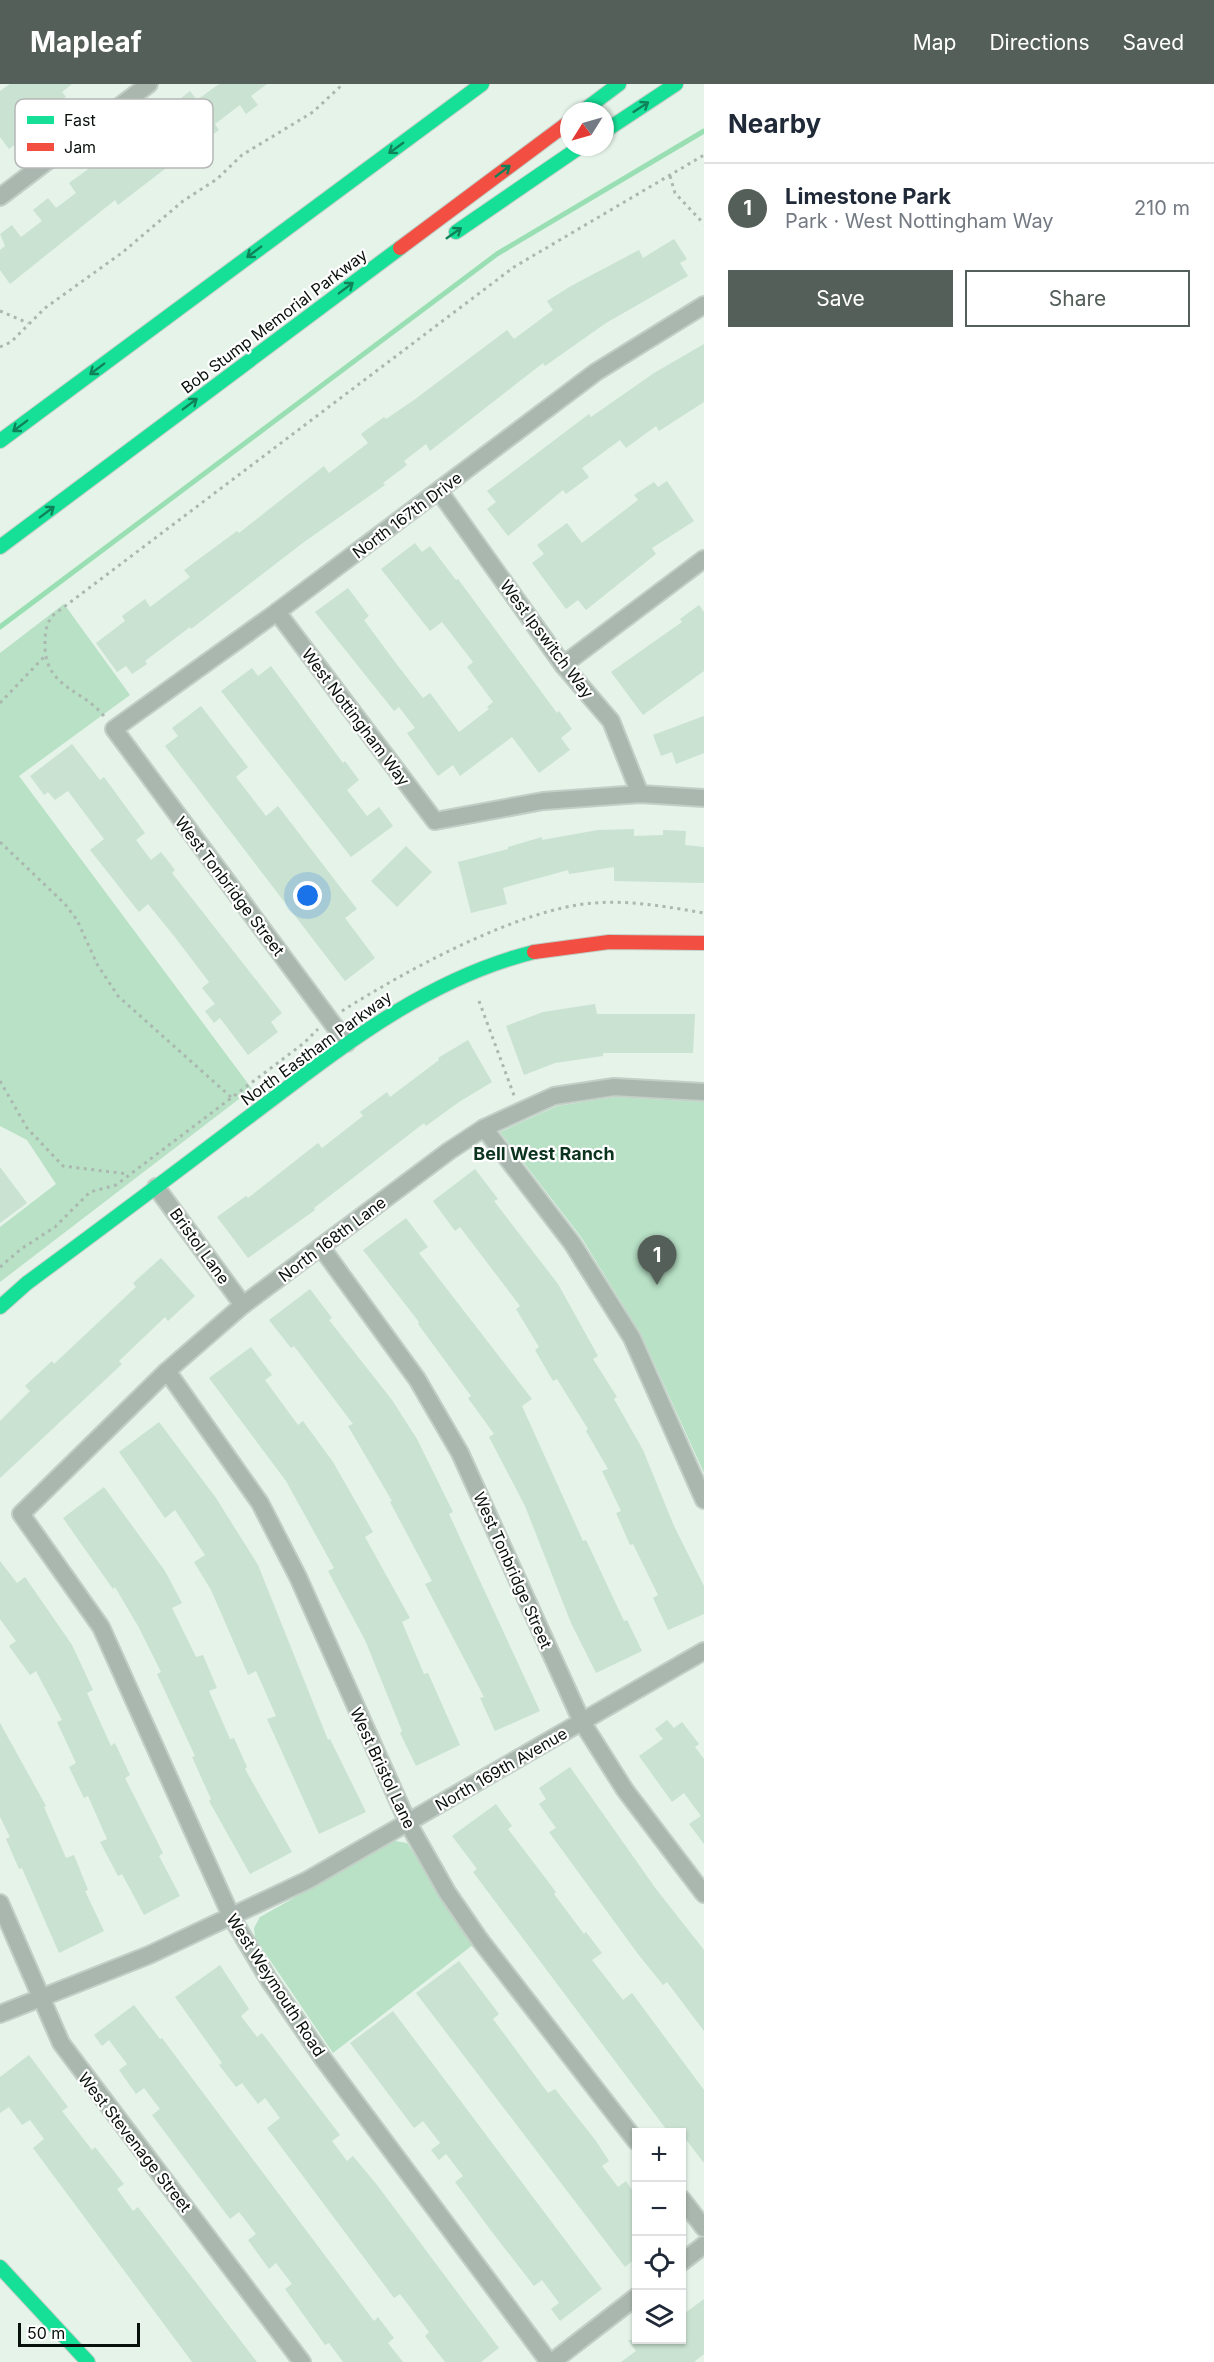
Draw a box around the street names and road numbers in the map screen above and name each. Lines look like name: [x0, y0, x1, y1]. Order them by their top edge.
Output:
street label: Bob Stump Memorial Parkway: [177, 245, 371, 397]
street label: North 167th Drive: [348, 467, 466, 563]
street label: West Ipswitch Way: [496, 576, 598, 702]
street label: West Nottingham Way: [298, 644, 414, 790]
street label: West Tonbridge Street: [171, 812, 289, 960]
street label: North Eastham Parkway: [237, 987, 395, 1109]
street label: North 168th Lane: [274, 1192, 390, 1286]
street label: Bristol Lane: [166, 1204, 234, 1288]
street label: West Tonbridge Street: [469, 1489, 557, 1651]
street label: West Bristol Lane: [346, 1704, 420, 1832]
street label: North 169th Avenue: [431, 1723, 571, 1815]
street label: West Weymouth Road: [222, 1910, 330, 2060]
street label: West Stevenage Street: [74, 2068, 196, 2216]

